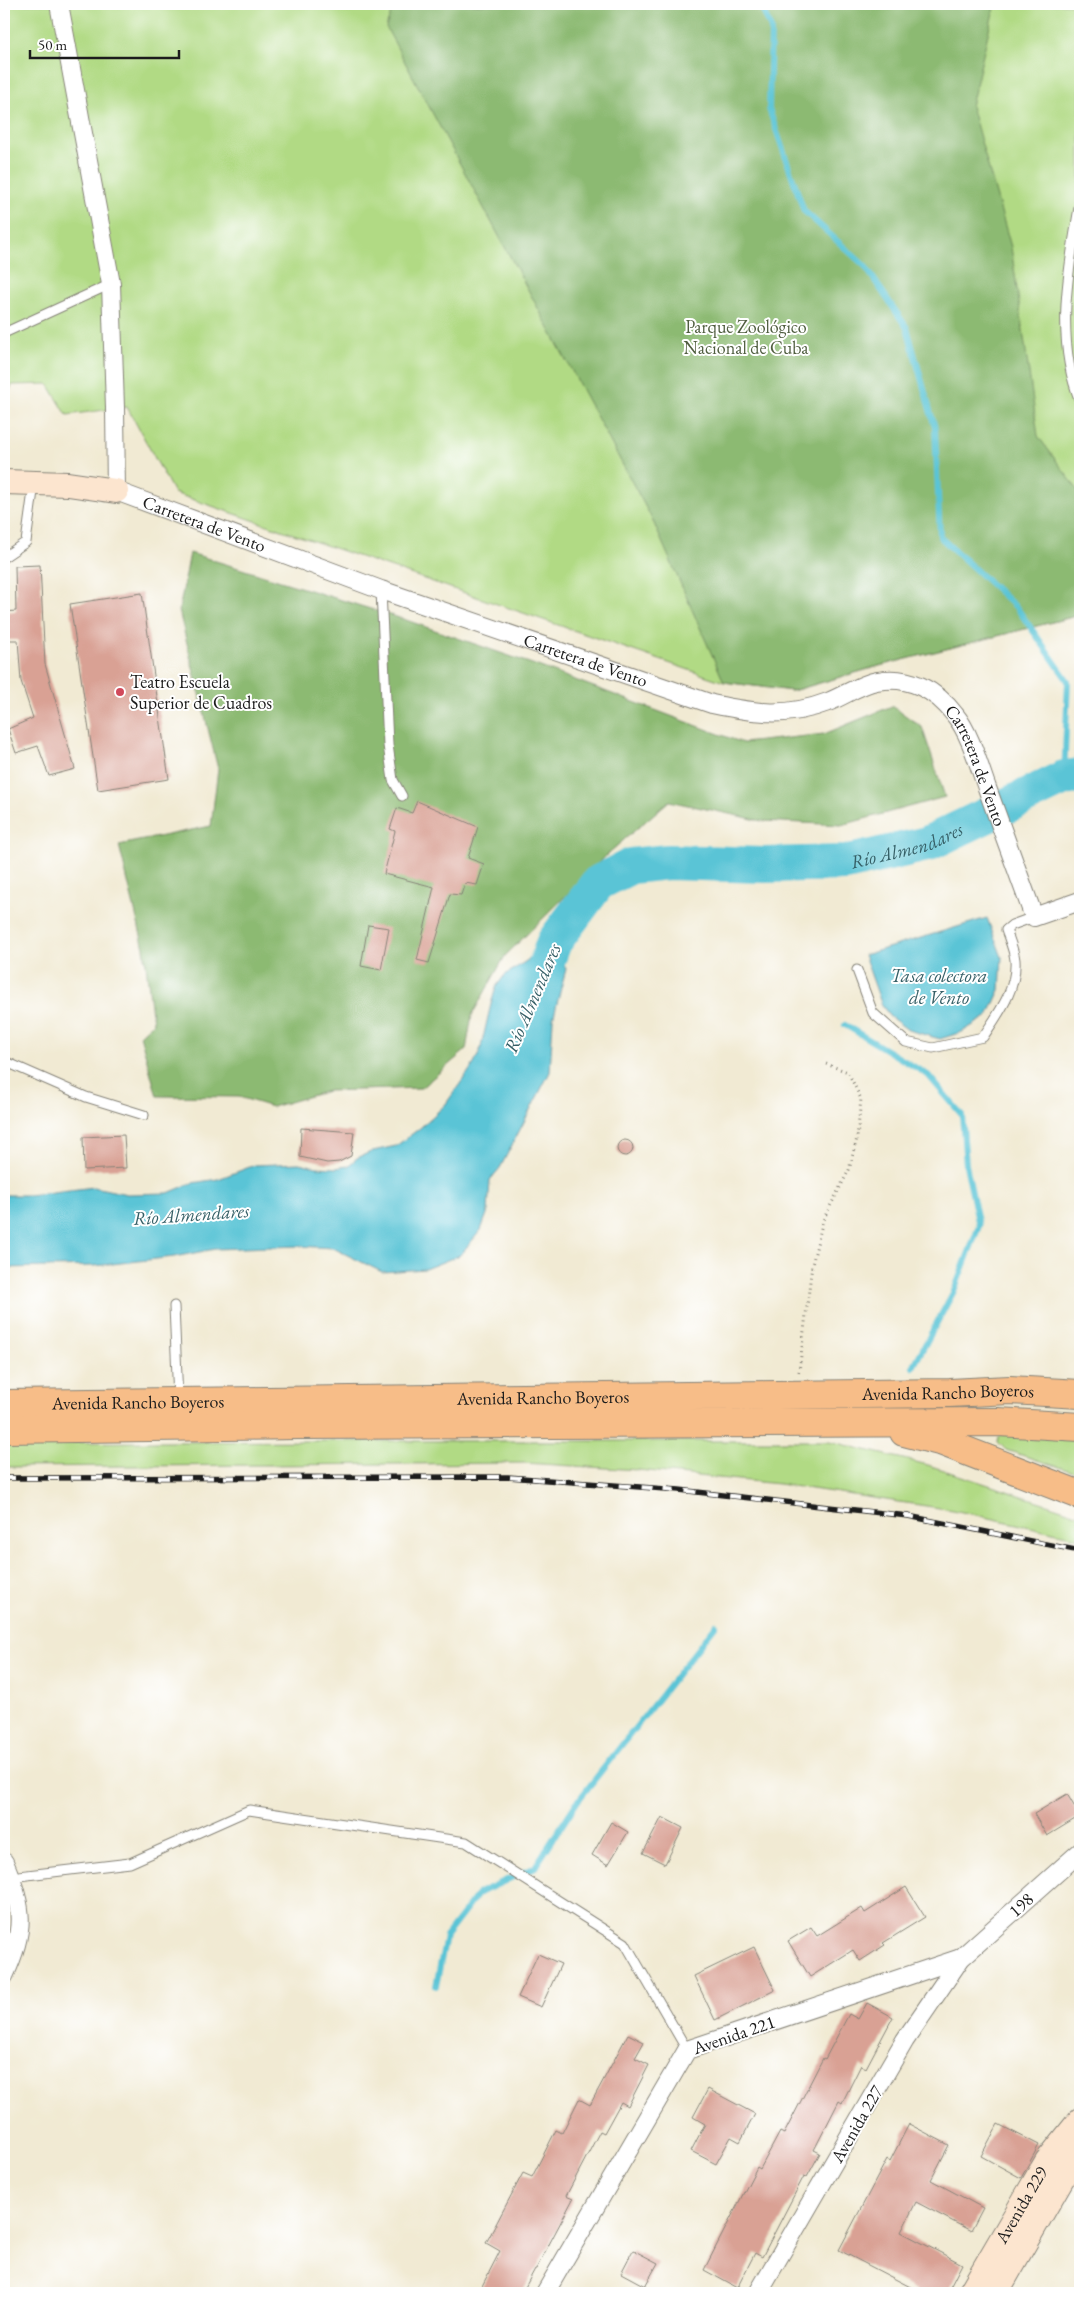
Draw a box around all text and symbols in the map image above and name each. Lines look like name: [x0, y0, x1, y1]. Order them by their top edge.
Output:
scale bar: [30, 28, 179, 60]
text: 50 m: [38, 35, 67, 54]
park label: Parque Zoológico Nacional de Cuba: [684, 315, 809, 359]
street label: Carretera de Vento: [140, 490, 269, 557]
street label: Carretera de Vento: [521, 628, 651, 692]
place label: Teatro Escuela Superior de Cuadros: [130, 670, 272, 714]
marker: Teatro Escuela Superior de Cuadros: [114, 686, 126, 698]
street label: Carretera de Vento: [940, 700, 1012, 829]
water label: Río Almendares: [848, 816, 968, 875]
water label: Río Almendares: [498, 939, 567, 1057]
water label: Tasa colectora de Vento: [891, 963, 987, 1010]
water label: Río Almendares: [132, 1198, 251, 1231]
street label: Avenida Rancho Boyeros: [861, 1378, 1035, 1405]
street label: Avenida Rancho Boyeros: [456, 1385, 629, 1410]
street label: Avenida Rancho Boyeros: [51, 1389, 225, 1414]
street label: 198: [1003, 1887, 1038, 1922]
street label: Avenida 221: [689, 2010, 778, 2060]
street label: Avenida 227: [825, 2081, 888, 2167]
street label: Avenida 229: [989, 2162, 1053, 2248]

